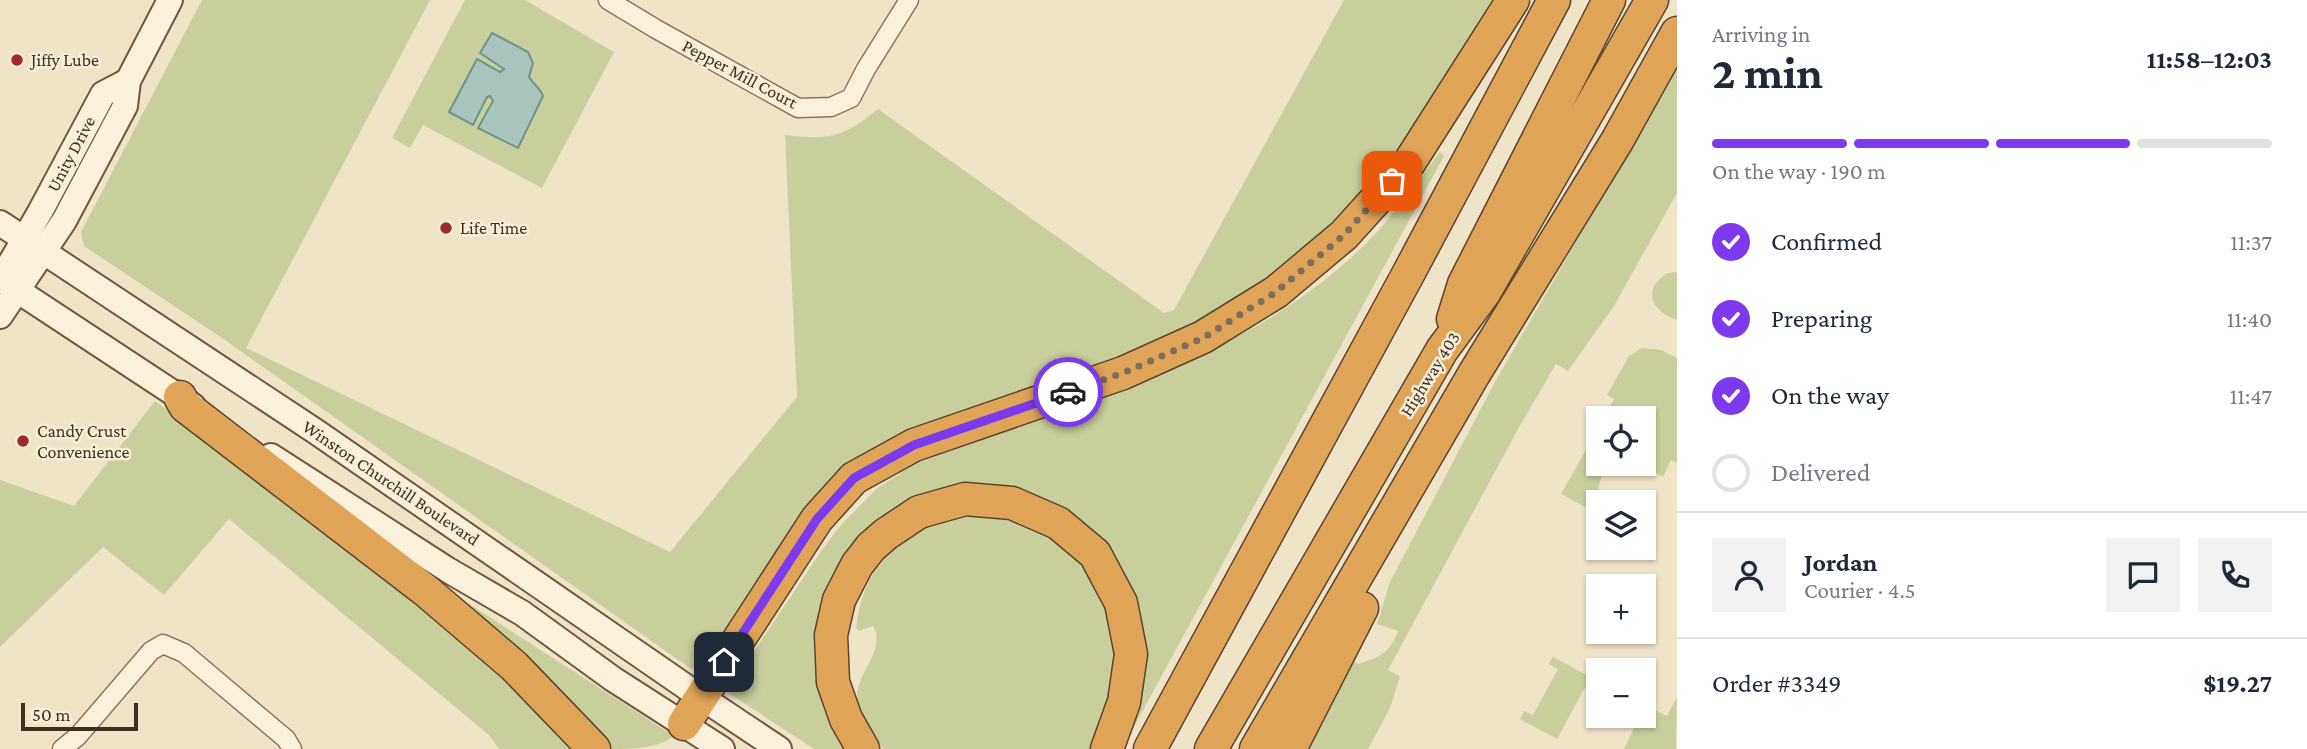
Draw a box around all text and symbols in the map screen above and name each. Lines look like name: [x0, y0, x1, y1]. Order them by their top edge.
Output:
text: Arriving in: [1712, 21, 1810, 47]
street label: Pepper Mill Court: [679, 35, 802, 113]
text: 11:58–12:03: [2146, 45, 2272, 74]
text: 2 min: [1712, 47, 1823, 98]
place label: Jiffy Lube: [29, 50, 99, 70]
marker: Jiffy Lube: [9, 52, 25, 68]
street label: Unity Drive: [43, 113, 99, 195]
pin: [1362, 151, 1422, 211]
text: On the way · 190 m: [1712, 158, 1886, 184]
icon: bag: [1373, 162, 1411, 200]
place label: Life Time: [460, 218, 527, 238]
marker: Life Time: [438, 220, 454, 236]
icon: check: [1712, 223, 1750, 261]
text: Confirmed: [1771, 227, 1882, 256]
text: 11:37: [2230, 229, 2272, 255]
icon: check: [1712, 300, 1750, 338]
text: Preparing: [1771, 304, 1872, 333]
text: 11:40: [2227, 306, 2272, 332]
street label: Highway 403: [1396, 328, 1464, 420]
courier: [1033, 357, 1103, 427]
icon: car: [1049, 373, 1087, 411]
icon: check: [1712, 377, 1750, 415]
text: On the way: [1771, 381, 1889, 410]
text: 11:47: [2230, 383, 2272, 409]
map controls: [1586, 406, 1656, 728]
button: locate: [1586, 406, 1656, 476]
street label: Winston Churchill Boulevard: [299, 416, 484, 550]
place label: Candy Crust Convenience: [37, 421, 129, 462]
marker: Candy Crust Convenience: [15, 433, 31, 449]
text: Delivered: [1771, 458, 1870, 487]
button: layers: [1586, 490, 1656, 560]
button: person: [1712, 538, 1786, 612]
button: chat: [2106, 538, 2180, 612]
button: phone: [2198, 538, 2272, 612]
text: Jordan: [1804, 548, 1878, 577]
button: +: [1586, 574, 1656, 644]
text: Courier · 4.5: [1804, 577, 1916, 603]
pin: [694, 632, 754, 692]
icon: home: [705, 643, 743, 681]
button: −: [1586, 658, 1656, 728]
text: Order #3349: [1712, 669, 1842, 698]
text: $19.27: [2203, 669, 2272, 698]
scale bar: [21, 700, 138, 732]
text: 50 m: [32, 704, 71, 725]

